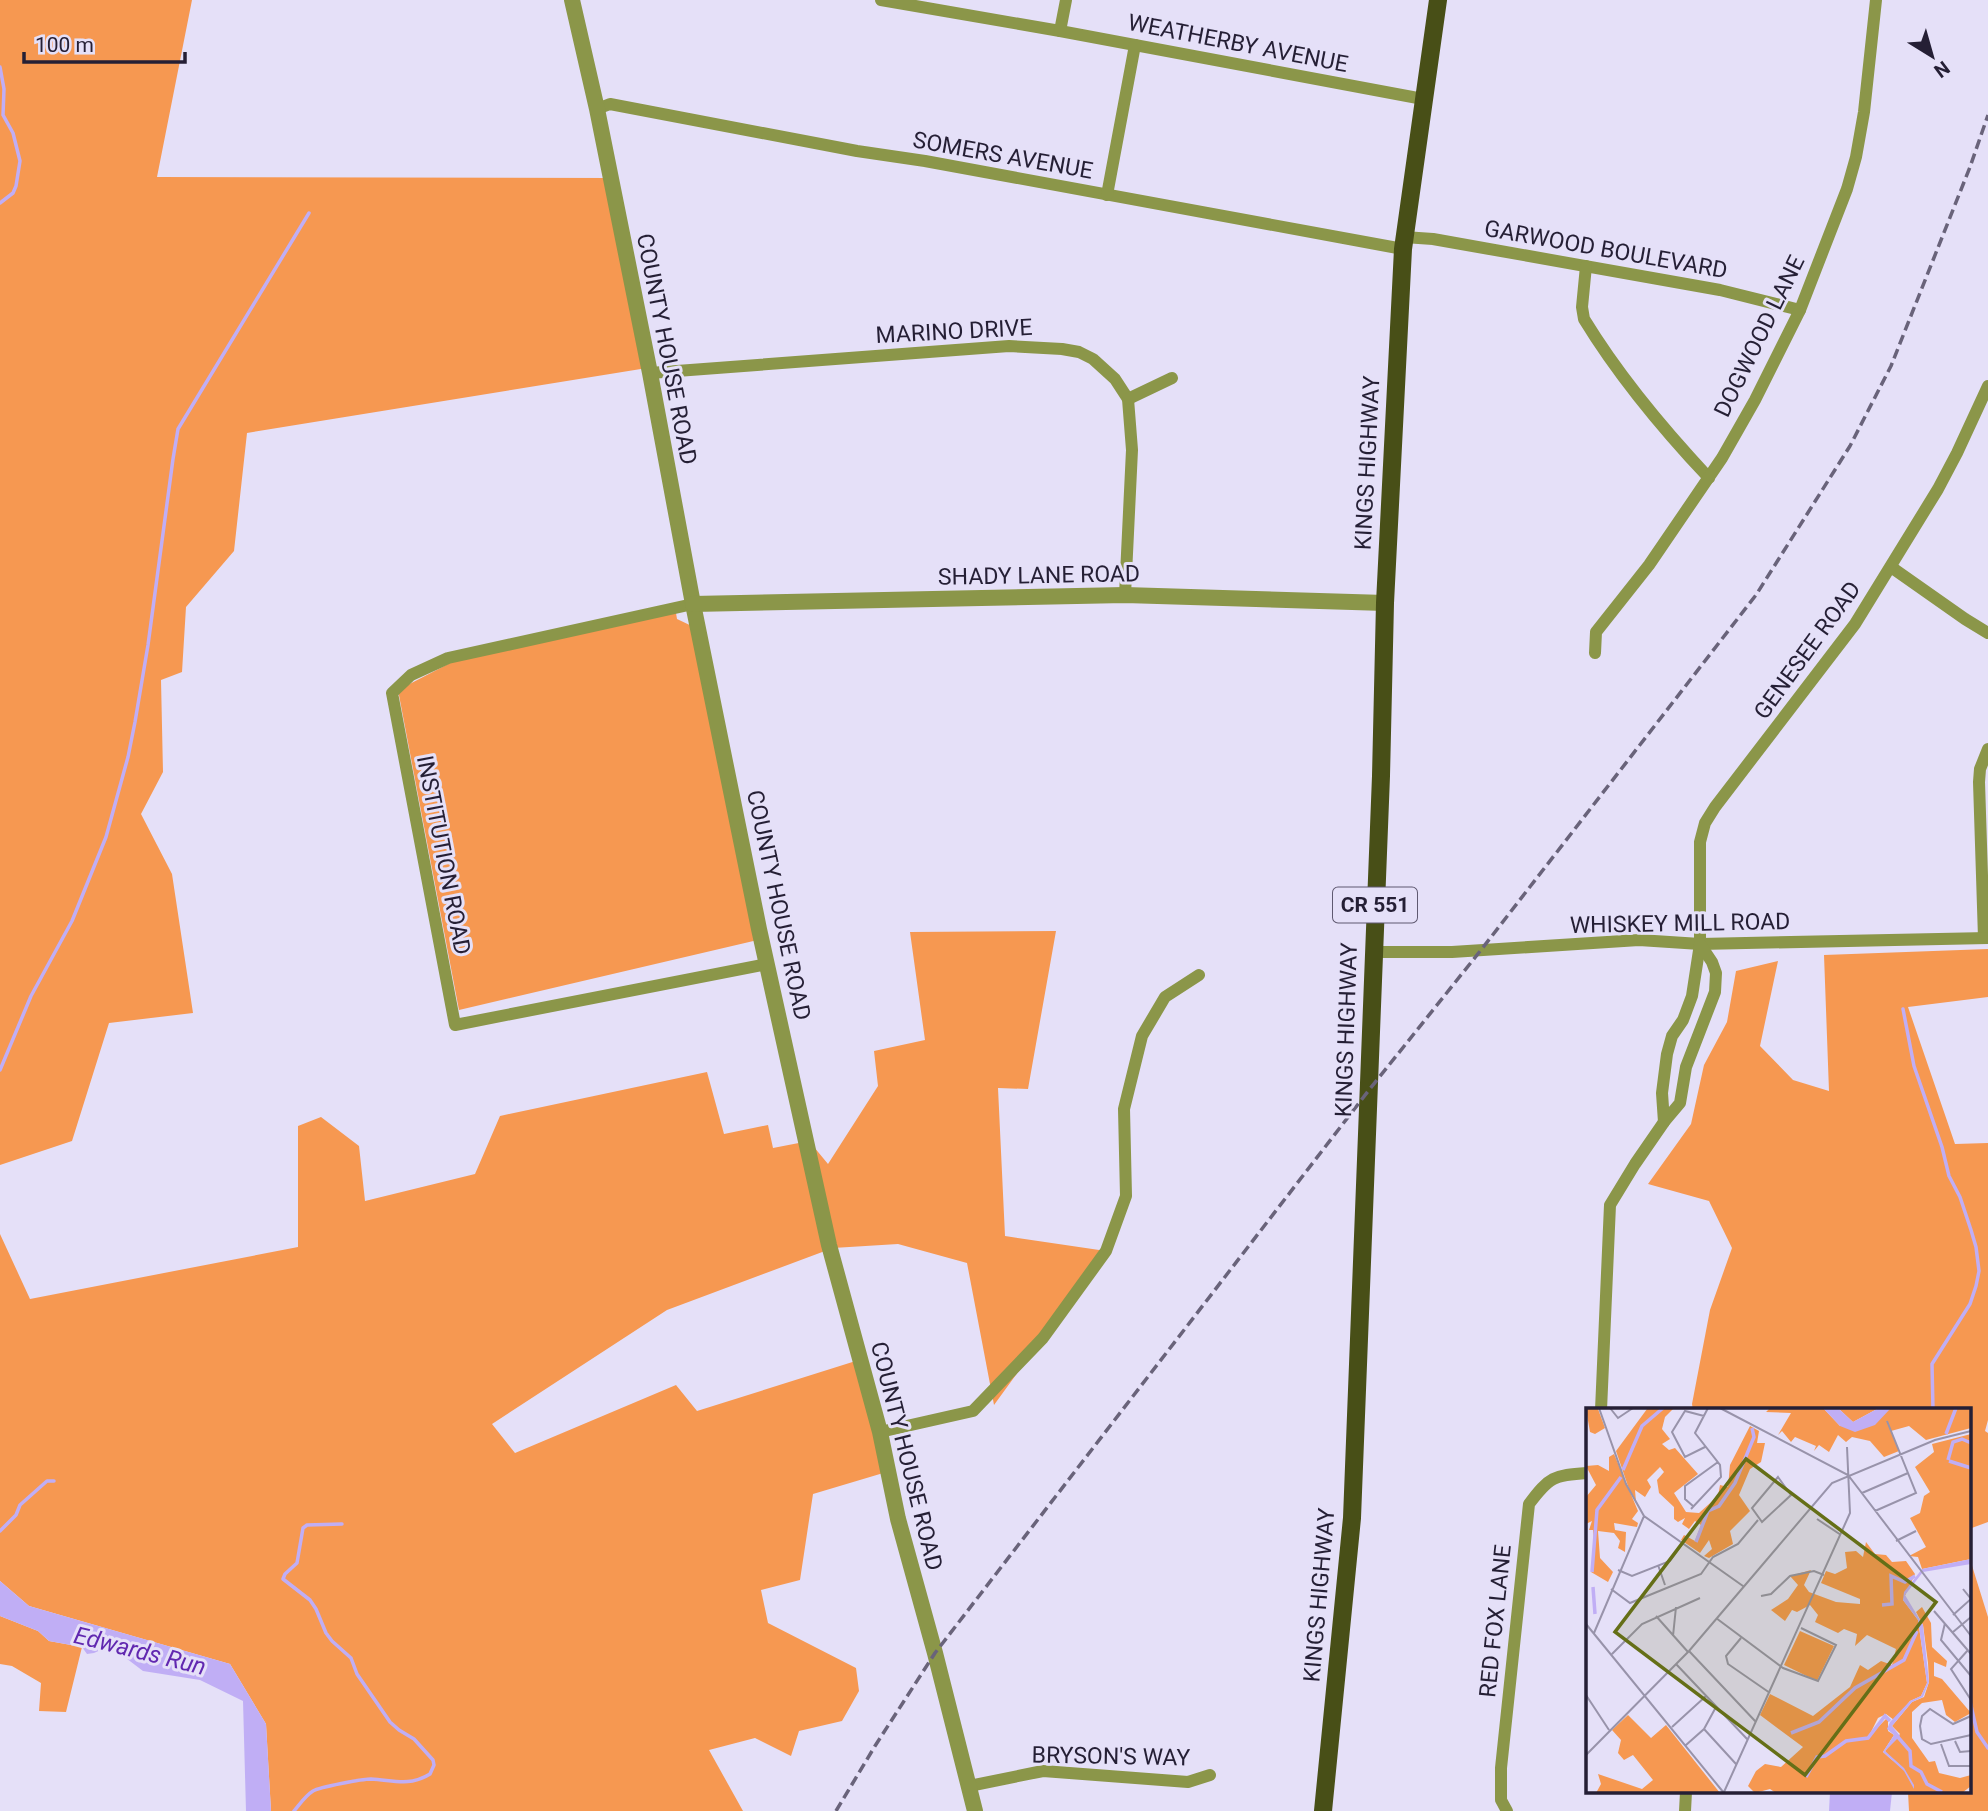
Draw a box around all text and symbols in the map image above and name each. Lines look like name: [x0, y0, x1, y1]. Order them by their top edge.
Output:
street label: WEATHERBY AVENUE: [1125, 9, 1350, 78]
scale bar: [24, 21, 186, 65]
north arrow: [1897, 21, 1967, 91]
text: 100 m: [35, 33, 94, 57]
text: N: [1930, 56, 1954, 82]
street label: SOMERS AVENUE: [911, 126, 1095, 185]
street label: GARWOOD BOULEVARD: [1482, 215, 1730, 284]
street label: COUNTY HOUSE ROAD: [631, 231, 702, 467]
street label: DOGWOOD LANE: [1709, 251, 1810, 421]
street label: MARINO DRIVE: [875, 314, 1033, 349]
street label: KINGS HIGHWAY: [1349, 375, 1386, 551]
street label: SHADY LANE ROAD: [938, 560, 1140, 591]
street label: GENESEE ROAD: [1748, 576, 1866, 724]
street label: INSTITUTION ROAD: [411, 753, 476, 957]
street label: COUNTY HOUSE ROAD: [741, 788, 816, 1023]
road number: CR 551: [1333, 888, 1417, 922]
street label: WHISKEY MILL ROAD: [1570, 908, 1790, 939]
street label: KINGS HIGHWAY: [1330, 942, 1363, 1118]
street label: COUNTY HOUSE ROAD: [865, 1339, 948, 1573]
inset map: [1586, 1408, 1970, 1794]
street label: KINGS HIGHWAY: [1298, 1507, 1341, 1683]
street label: RED FOX LANE: [1474, 1543, 1517, 1699]
water label: Edwards Run: [71, 1621, 209, 1681]
street label: BRYSON'S WAY: [1031, 1742, 1191, 1771]

